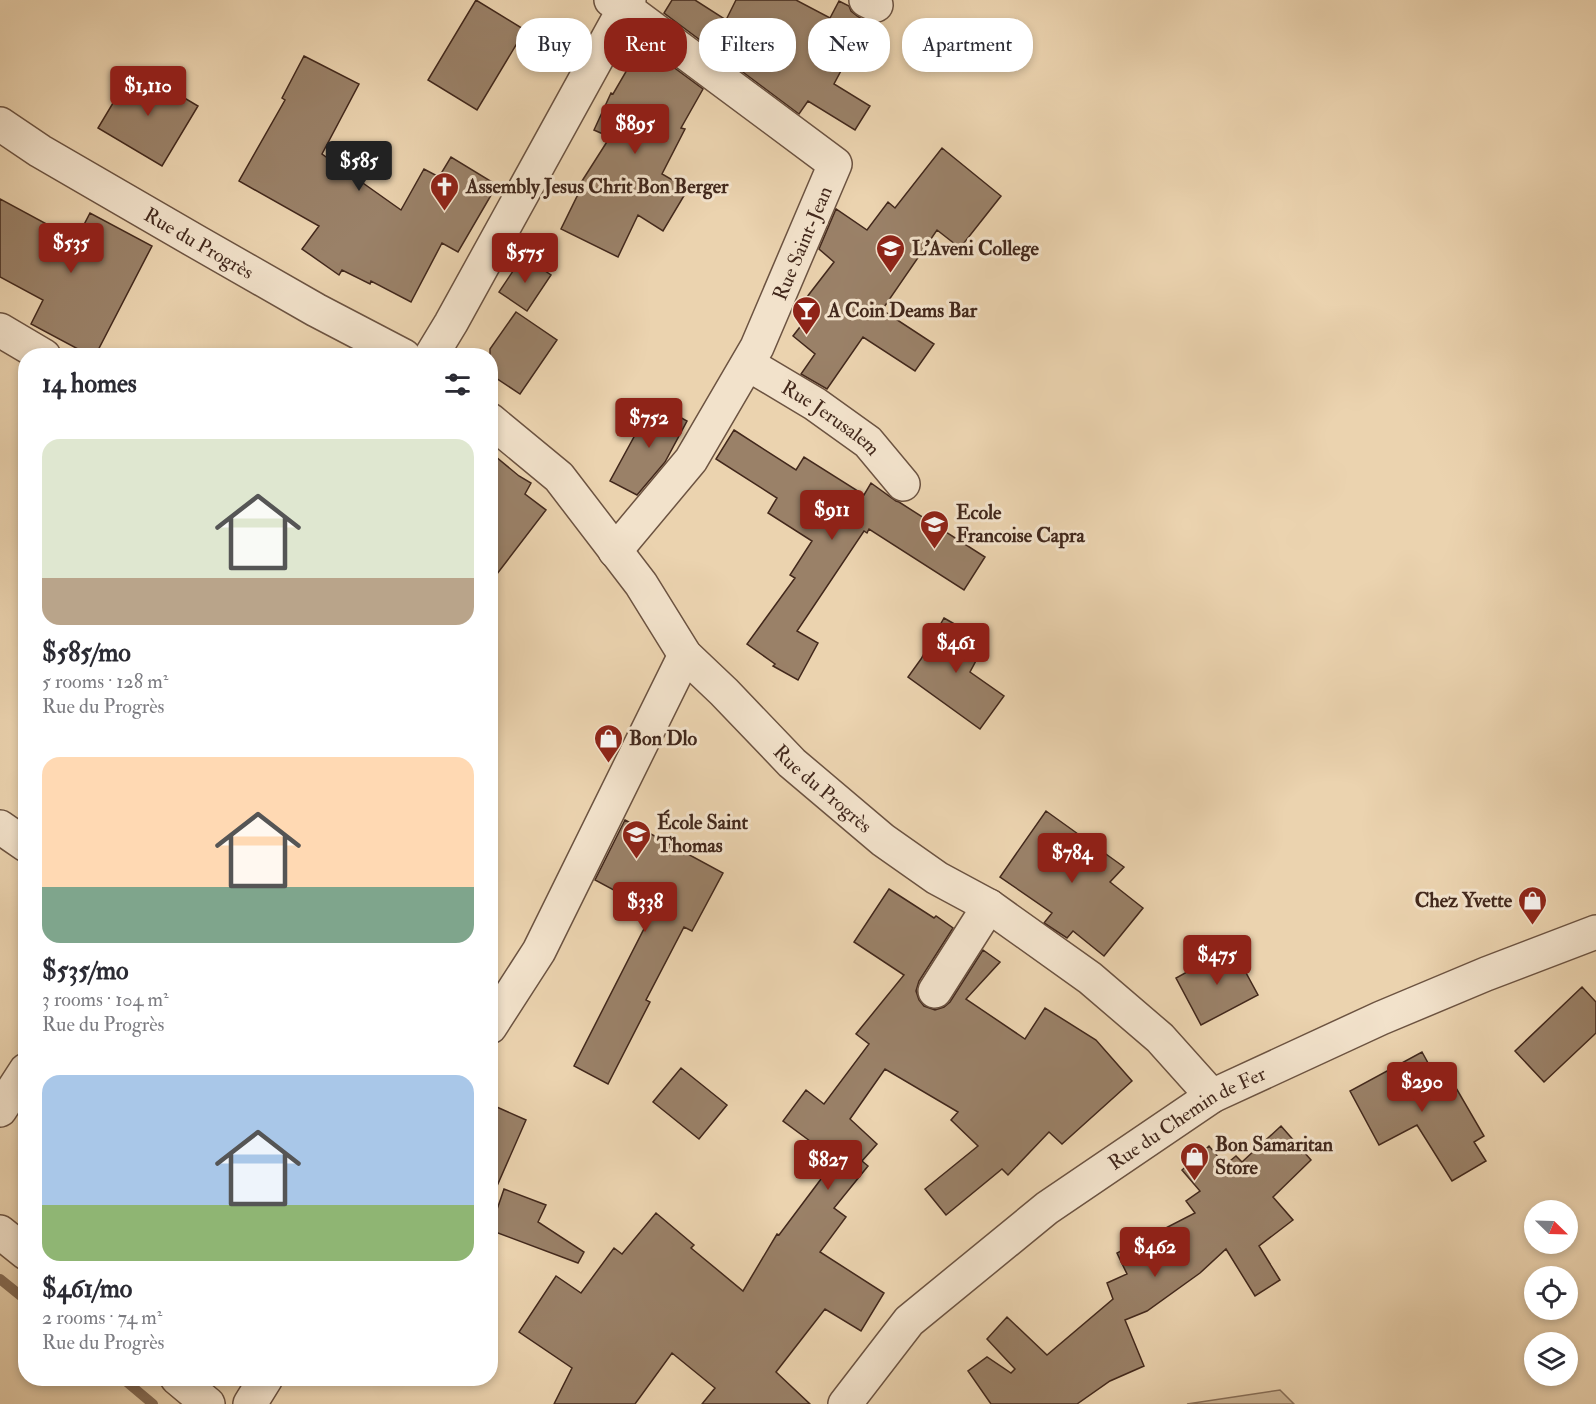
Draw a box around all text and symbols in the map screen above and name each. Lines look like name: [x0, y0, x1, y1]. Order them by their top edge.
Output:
chip: Buy: [516, 18, 592, 72]
chip: Rent: [604, 18, 687, 72]
chip: Filters: [699, 18, 796, 72]
chip: New: [808, 18, 890, 72]
chip: Apartment: [902, 18, 1033, 72]
pin: $1,110: [99, 66, 197, 117]
text: $1,110: [124, 73, 172, 98]
pin: $895: [599, 104, 671, 155]
text: $895: [615, 111, 655, 136]
pin: $585: [323, 141, 395, 192]
text: $585: [340, 148, 378, 173]
church icon: Assembly Jesus Chrit Bon Berger: [429, 170, 461, 212]
place label: Assembly Jesus Chrit Bon Berger: [465, 174, 729, 200]
street label: Rue Saint-Jean: [767, 182, 838, 304]
street label: Rue du Progrès: [139, 202, 258, 285]
pin: $535: [35, 223, 107, 274]
text: $535: [53, 230, 89, 255]
school or university icon: L'Aveni College: [875, 232, 907, 274]
pin: $575: [489, 233, 561, 284]
place label: L'Aveni College: [912, 236, 1040, 262]
text: $575: [506, 240, 544, 265]
bar icon: A Coin Deams Bar: [791, 294, 823, 336]
place label: A Coin Deams Bar: [827, 298, 978, 323]
text: 14 homes: [42, 368, 137, 400]
icon: filters: [441, 368, 474, 401]
street label: Rue Jerusalem: [777, 375, 886, 461]
pin: $752: [613, 398, 685, 449]
text: $752: [629, 405, 669, 430]
icon: home: [204, 478, 312, 586]
pin: $911: [796, 490, 868, 541]
text: $911: [814, 497, 850, 522]
place label: Ecole Francoise Capra: [956, 500, 1086, 549]
school or university icon: Ecole Francoise Capra: [919, 508, 951, 550]
pin: $461: [920, 623, 992, 674]
text: $461: [936, 630, 976, 655]
text: $585/mo: [42, 637, 131, 669]
text: 5 rooms · 128 m²: [42, 669, 168, 694]
text: Rue du Progrès: [42, 694, 164, 719]
shop icon: Bon Dlo: [592, 722, 624, 764]
place label: Bon Dlo: [629, 726, 697, 751]
street label: Rue du Progrès: [768, 739, 877, 838]
icon: home: [204, 796, 312, 904]
place label: École Saint Thomas: [656, 809, 748, 858]
school or university icon: École Saint Thomas: [620, 818, 652, 860]
pin: $784: [1036, 833, 1108, 884]
text: $784: [1052, 840, 1092, 865]
pin: $338: [609, 882, 681, 933]
shop icon: Chez Yvette: [1517, 884, 1549, 926]
place label: Chez Yvette: [1415, 888, 1513, 913]
text: $338: [627, 889, 663, 914]
pin: $475: [1181, 935, 1253, 986]
text: $475: [1197, 942, 1237, 967]
text: $535/mo: [42, 955, 129, 987]
text: 3 rooms · 104 m²: [42, 987, 169, 1012]
text: Rue du Progrès: [42, 1012, 164, 1037]
street label: Rue du Chemin de Fer: [1104, 1061, 1270, 1176]
pin: $290: [1386, 1062, 1458, 1113]
text: $290: [1401, 1069, 1443, 1094]
icon: home: [204, 1114, 312, 1222]
place label: Bon Samaritan Store: [1215, 1132, 1334, 1180]
pin: $827: [792, 1140, 864, 1191]
shop icon: Bon Samaritan Store: [1178, 1140, 1210, 1182]
text: $827: [808, 1147, 848, 1172]
north arrow: [1524, 1200, 1578, 1254]
map controls: [1524, 1200, 1578, 1386]
pin: $462: [1119, 1227, 1191, 1278]
text: $462: [1134, 1234, 1176, 1259]
button: locate: [1524, 1266, 1578, 1320]
text: $461/mo: [42, 1273, 132, 1305]
text: 2 rooms · 74 m²: [42, 1305, 163, 1330]
text: Rue du Progrès: [42, 1330, 164, 1355]
button: layers: [1524, 1332, 1578, 1386]

